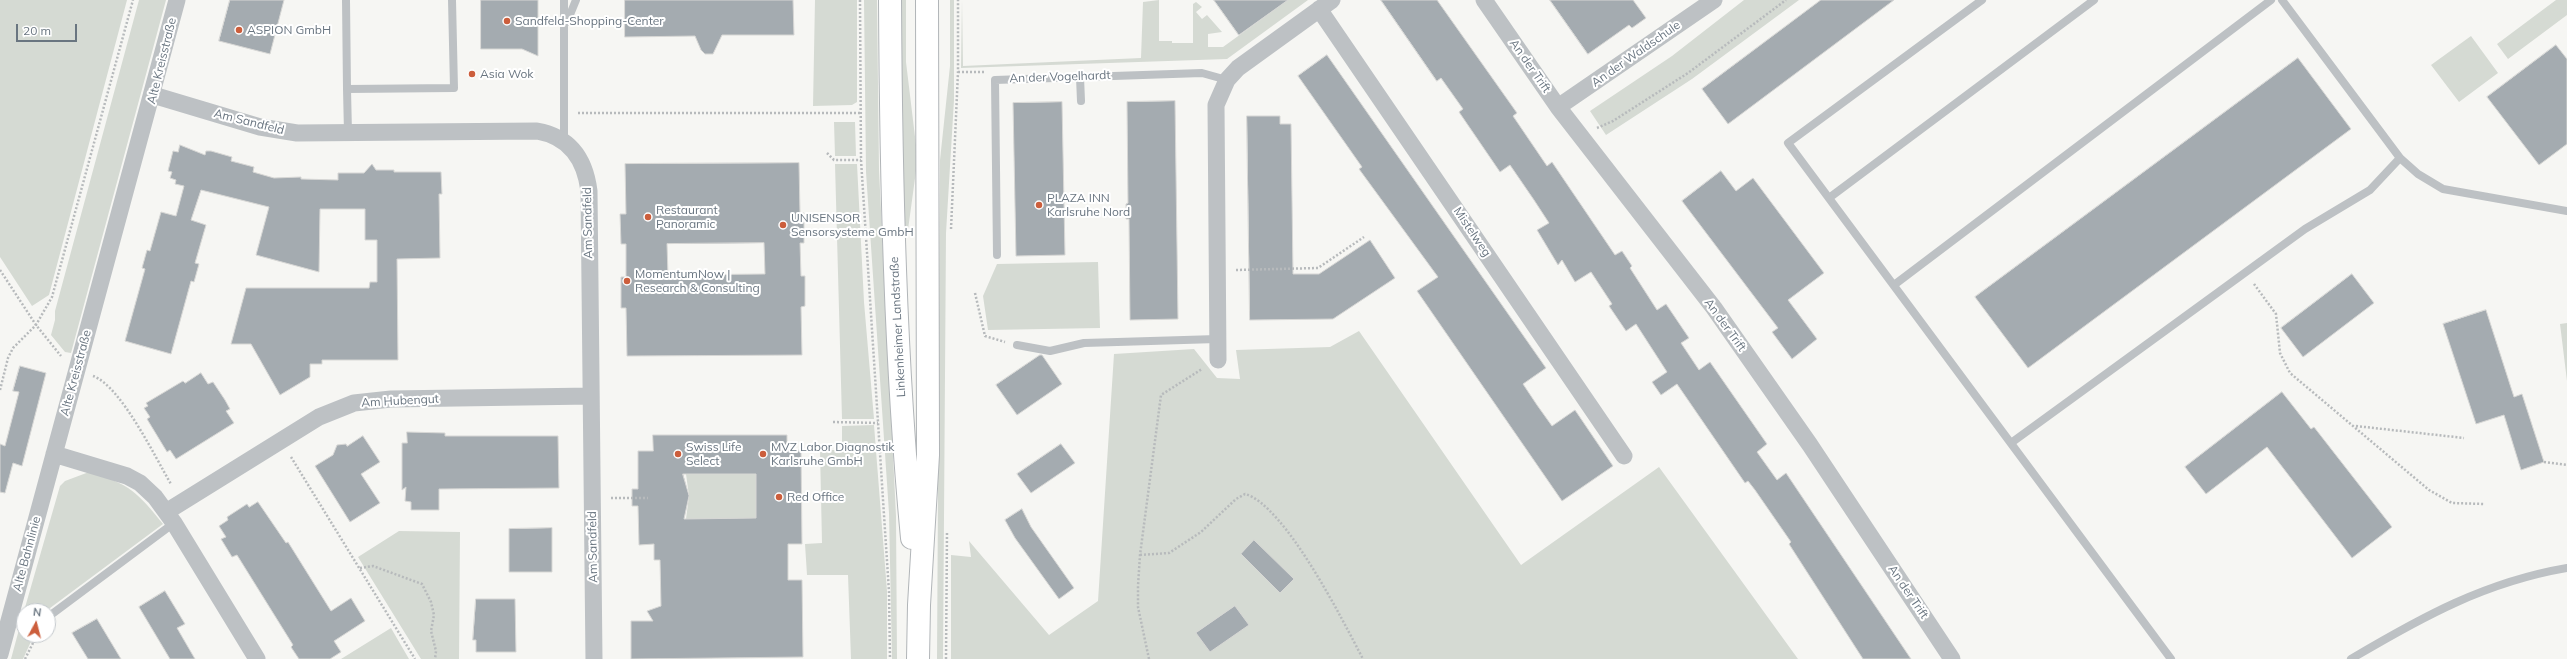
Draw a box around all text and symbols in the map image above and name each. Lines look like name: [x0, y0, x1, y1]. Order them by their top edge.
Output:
place label: Sandfeld-Shopping-Center: [515, 14, 664, 28]
scale bar: [18, 16, 79, 42]
street label: Alte Kreisstraße: [144, 16, 180, 106]
marker: Sandfeld-Shopping-Center: [502, 16, 512, 26]
street label: An der Waldschule: [1589, 18, 1683, 90]
text: 20 m: [23, 23, 51, 38]
place label: ASPION GmbH: [247, 23, 331, 37]
marker: ASPION GmbH: [234, 25, 244, 35]
street label: An der Trift: [1506, 37, 1554, 95]
place label: Asia Wok: [480, 67, 534, 81]
street label: An der Vogelhardt: [1009, 68, 1111, 86]
marker: Asia Wok: [467, 69, 477, 79]
street label: Am Sandfeld: [212, 106, 286, 138]
street label: Am Sandfeld: [580, 187, 596, 259]
place label: PLAZA INN Karlsruhe Nord: [1047, 191, 1130, 219]
marker: PLAZA INN Karlsruhe Nord: [1034, 200, 1044, 210]
place label: Restaurant Panoramic: [656, 203, 718, 231]
street label: Mistelweg: [1450, 204, 1494, 260]
place label: UNISENSOR Sensorsysteme GmbH: [791, 211, 914, 239]
marker: Restaurant Panoramic: [643, 212, 653, 222]
marker: UNISENSOR Sensorsysteme GmbH: [778, 220, 788, 230]
street label: Linkenheimer Landstraße: [887, 256, 909, 398]
place label: MomentumNow | Research & Consulting: [635, 267, 760, 295]
marker: MomentumNow | Research & Consulting: [622, 276, 632, 286]
street label: An der Trift: [1701, 296, 1749, 354]
street label: Alte Kreisstraße: [58, 328, 94, 418]
street label: Am Hubengut: [361, 392, 439, 410]
place label: Swiss Life Select: [686, 440, 742, 468]
place label: MVZ Labor Diagnostik Karlsruhe GmbH: [771, 440, 895, 468]
marker: Swiss Life Select: [673, 449, 683, 459]
marker: MVZ Labor Diagnostik Karlsruhe GmbH: [758, 449, 768, 459]
place label: Red Office: [787, 490, 844, 504]
marker: Red Office: [774, 492, 784, 502]
street label: Am Sandfeld: [585, 511, 601, 583]
street label: Alte Bahnlinie: [10, 515, 44, 593]
street label: An der Trift: [1885, 562, 1931, 622]
north arrow: [16, 603, 56, 643]
text: N: [32, 605, 42, 620]

